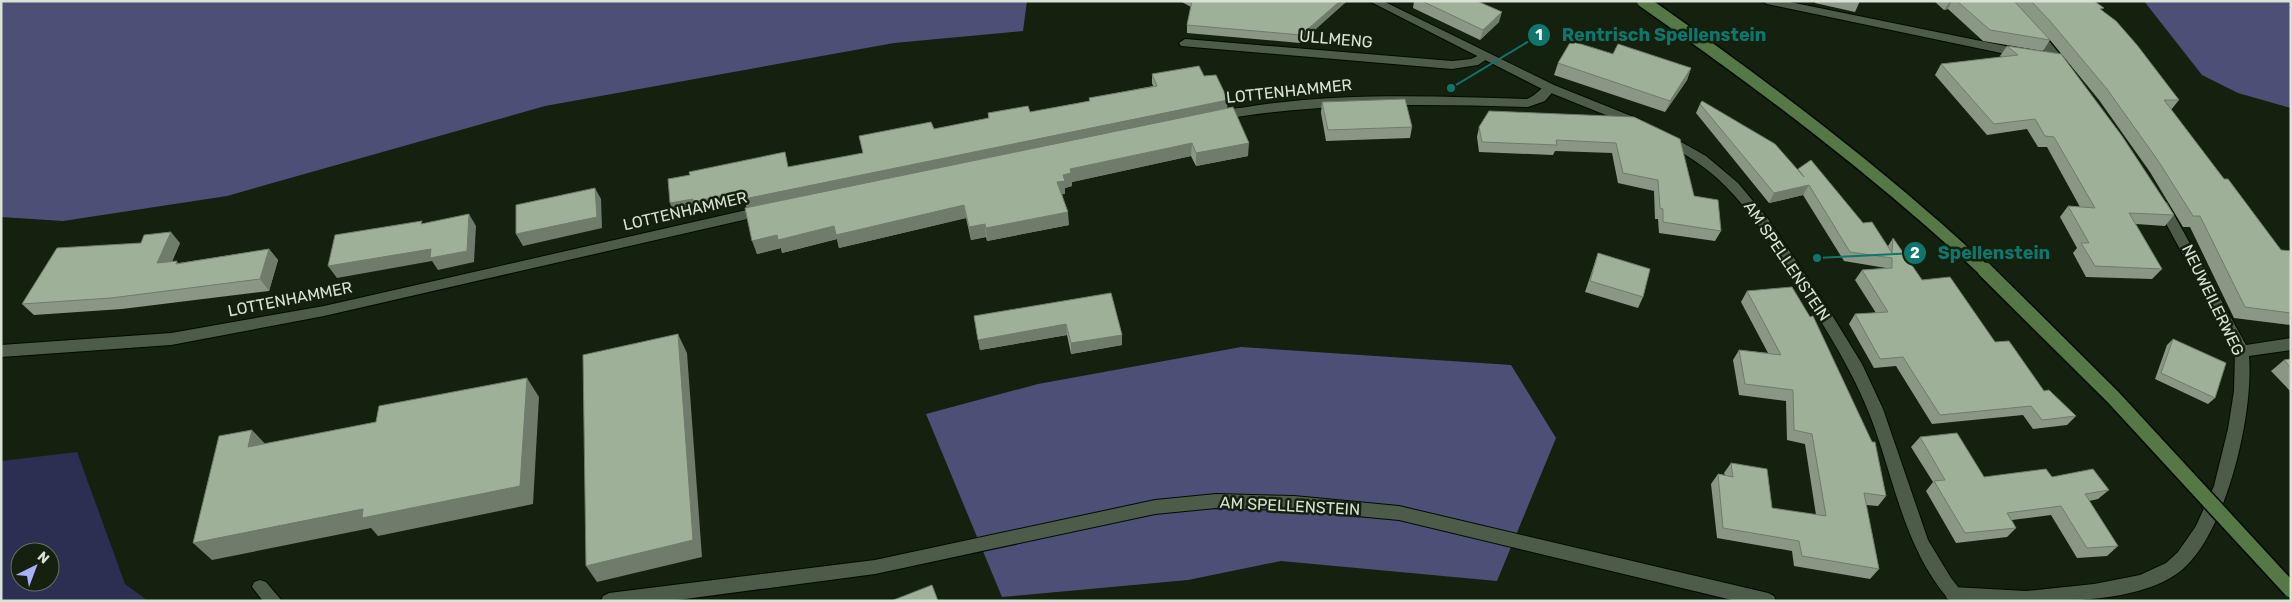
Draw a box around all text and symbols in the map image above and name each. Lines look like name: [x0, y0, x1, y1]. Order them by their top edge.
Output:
callout: Rentrisch Spellenstein: [1527, 18, 1776, 51]
text: Rentrisch Spellenstein: [1562, 24, 1766, 46]
street label: ULLMENG: [1298, 26, 1374, 52]
text: 1: [1535, 26, 1543, 44]
street label: LOTTENHAMMER: [1225, 75, 1353, 107]
street label: LOTTENHAMMER: [621, 188, 749, 234]
street label: AM SPELLENSTEIN: [1740, 197, 1834, 325]
callout: Spellenstein: [1903, 236, 2060, 269]
street label: NEUWEILERWEG: [2178, 241, 2248, 359]
text: Spellenstein: [1938, 242, 2050, 264]
text: 2: [1910, 244, 1920, 262]
street label: LOTTENHAMMER: [226, 278, 354, 320]
street label: AM SPELLENSTEIN: [1219, 493, 1361, 519]
north arrow: [10, 542, 60, 592]
text: N: [34, 548, 53, 567]

